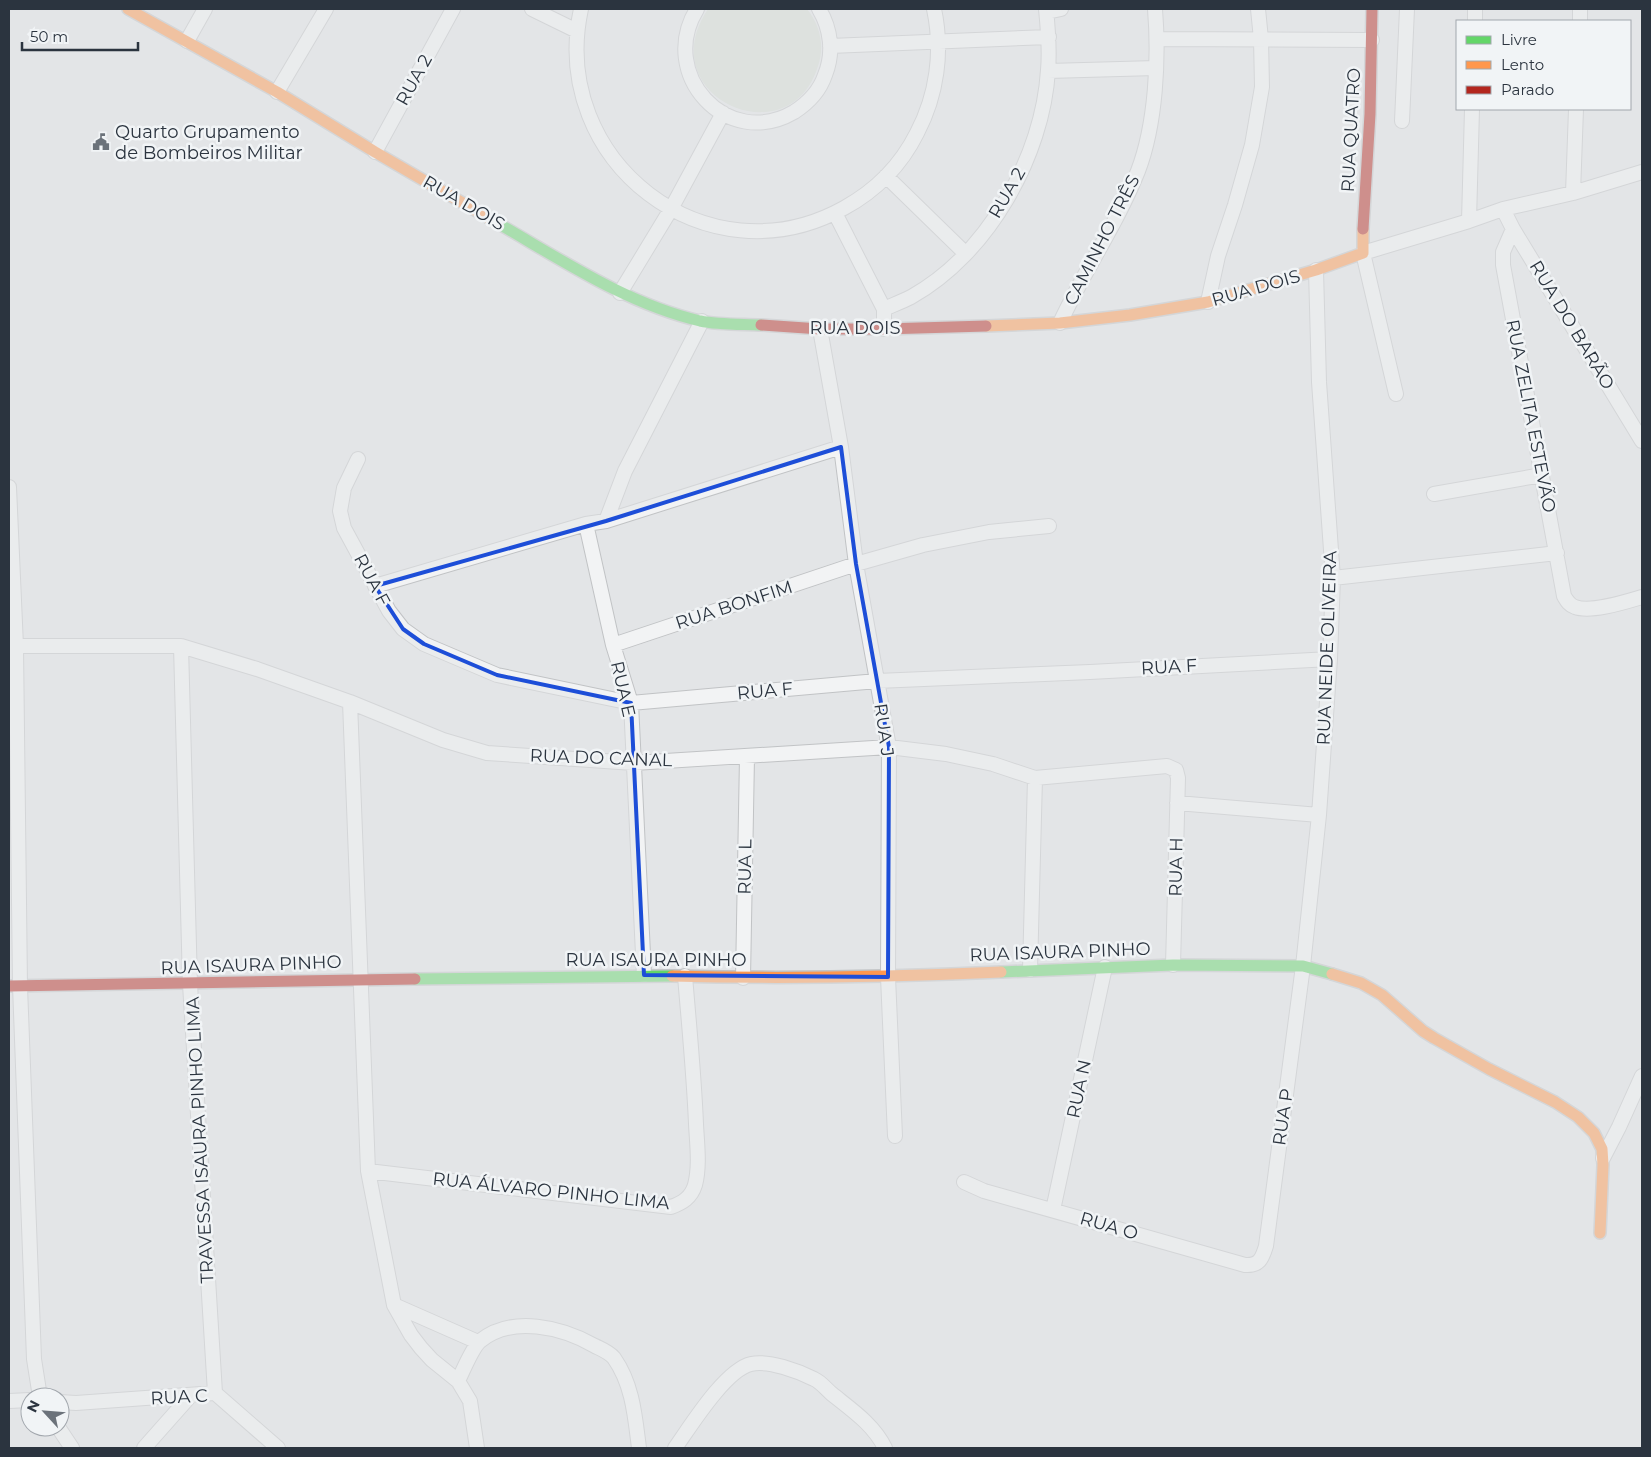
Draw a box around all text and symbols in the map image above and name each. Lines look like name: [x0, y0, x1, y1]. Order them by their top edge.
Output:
scale bar: [22, 20, 139, 52]
legend: [1456, 20, 1631, 110]
text: 50 m: [30, 27, 68, 46]
text: Livre: [1501, 30, 1537, 49]
street label: RUA 2: [391, 51, 437, 109]
text: Lento: [1501, 55, 1544, 74]
street label: RUA QUATRO: [1337, 67, 1365, 193]
text: Parado: [1501, 80, 1554, 99]
place label: Quarto Grupamento de Bombeiros Militar: [115, 121, 303, 164]
public building icon: Quarto Grupamento de Bombeiros Militar: [91, 132, 111, 152]
street label: RUA 2: [984, 164, 1030, 222]
street label: RUA DOIS: [419, 171, 509, 235]
street label: CAMINHO TRÊS: [1060, 171, 1144, 309]
street label: RUA DO BARÃO: [1525, 257, 1619, 393]
street label: RUA DOIS: [1209, 265, 1303, 311]
street label: RUA DOIS: [809, 317, 901, 339]
street label: RUA ZELITA ESTEVÃO: [1501, 317, 1561, 515]
street label: RUA F: [349, 550, 395, 610]
street label: RUA NEIDE OLIVEIRA: [1313, 550, 1341, 746]
street label: RUA BONFIM: [673, 576, 795, 634]
street label: RUA F: [1140, 655, 1198, 679]
street label: RUA E: [606, 659, 640, 719]
street label: RUA F: [736, 678, 794, 704]
street label: RUA J: [869, 702, 899, 758]
street label: RUA DO CANAL: [529, 745, 673, 771]
street label: RUA H: [1164, 837, 1188, 897]
street label: RUA L: [734, 839, 756, 895]
street label: RUA ISAURA PINHO: [969, 938, 1151, 966]
street label: RUA ISAURA PINHO: [565, 949, 747, 971]
street label: RUA ISAURA PINHO: [160, 951, 342, 979]
street label: TRAVESSA ISAURA PINHO LIMA: [181, 996, 218, 1284]
street label: RUA N: [1062, 1058, 1096, 1120]
street label: RUA P: [1268, 1087, 1298, 1147]
street label: RUA ÁLVARO PINHO LIMA: [431, 1168, 671, 1214]
street label: RUA O: [1077, 1207, 1141, 1245]
street label: RUA C: [150, 1385, 208, 1409]
north arrow: [20, 1387, 70, 1437]
text: N: [23, 1397, 44, 1415]

